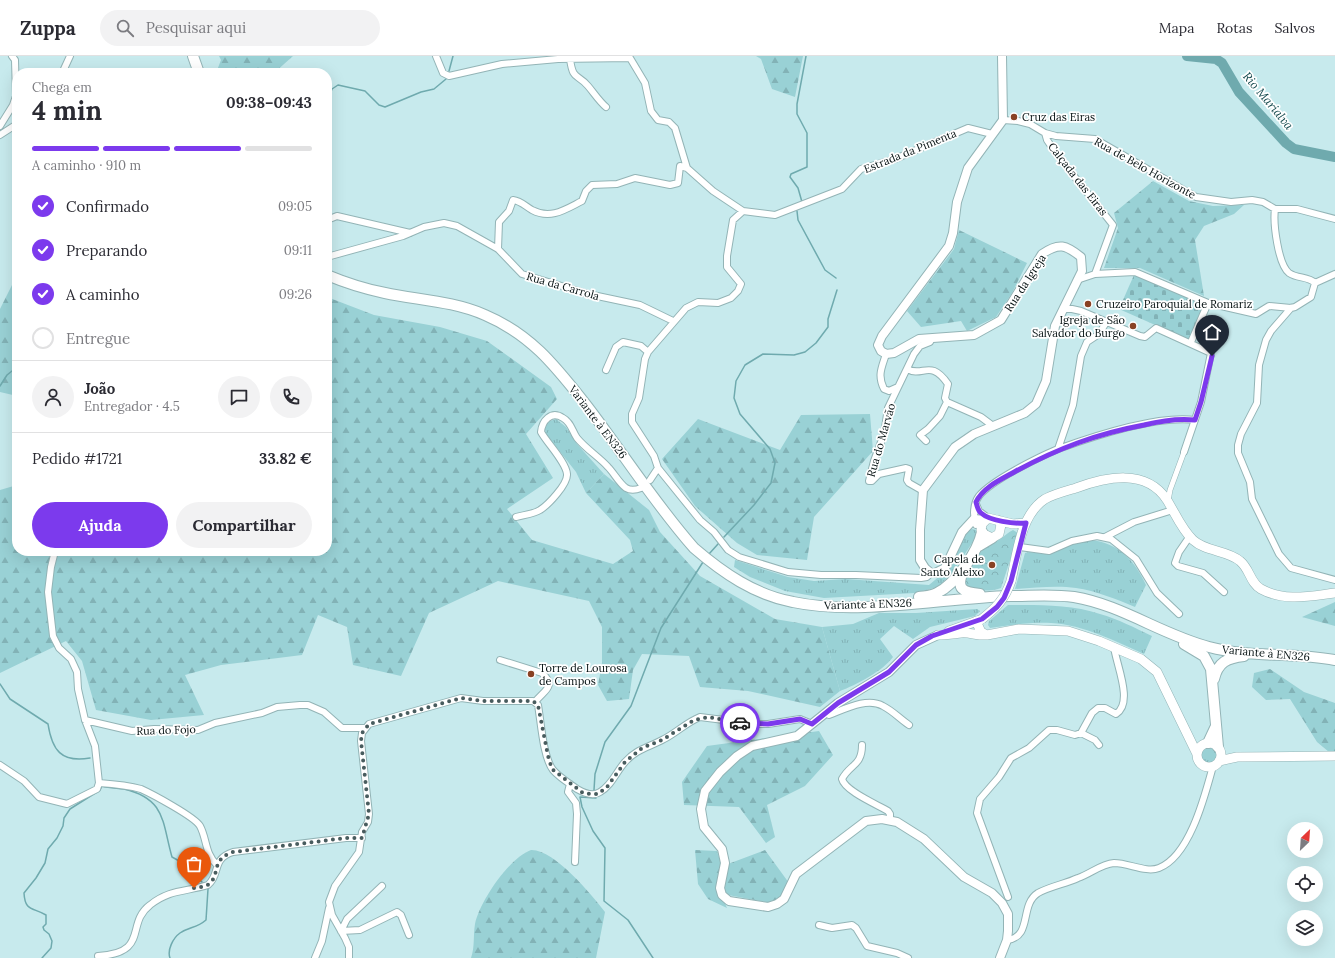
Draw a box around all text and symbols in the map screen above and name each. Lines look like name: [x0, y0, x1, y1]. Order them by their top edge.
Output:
search box: [100, 10, 380, 46]
text: Zuppa: [20, 16, 76, 40]
icon: search: [114, 17, 136, 39]
text: Pesquisar aqui: [146, 18, 246, 37]
text: Mapa: [1159, 19, 1194, 37]
text: Rotas: [1216, 19, 1252, 37]
text: Salvos: [1274, 19, 1315, 37]
water label: Rio Marialva: [1240, 69, 1297, 133]
text: Chega em: [32, 79, 92, 96]
text: 09:38–09:43: [226, 93, 312, 112]
text: 4 min: [32, 94, 102, 127]
place label: Cruz das Eiras: [1022, 110, 1095, 124]
marker: Cruz das Eiras: [1009, 112, 1019, 122]
street label: Estrada da Pimenta: [862, 126, 959, 176]
street label: Rua de Belo Horizonte: [1092, 134, 1198, 202]
street label: Calçada das Eiras: [1045, 140, 1111, 218]
text: A caminho · 910 m: [32, 157, 141, 174]
icon: check: [32, 195, 54, 217]
text: Confirmado: [66, 197, 149, 216]
text: 09:05: [278, 198, 312, 215]
icon: check: [32, 239, 54, 261]
text: Preparando: [66, 241, 147, 260]
text: 09:11: [284, 242, 312, 259]
street label: Rua da Igreja: [1001, 251, 1049, 314]
street label: Rua da Carrola: [525, 269, 601, 303]
icon: check: [32, 283, 54, 305]
text: A caminho: [66, 285, 140, 304]
text: 09:26: [279, 286, 312, 303]
place label: Cruzeiro Paroquial de Romariz: [1096, 297, 1253, 311]
marker: Cruzeiro Paroquial de Romariz: [1083, 299, 1093, 309]
place label: Igreja de São Salvador do Burgo: [1032, 313, 1125, 340]
pin: [1195, 315, 1229, 356]
marker: Igreja de São Salvador do Burgo: [1128, 321, 1138, 331]
icon: home: [1201, 321, 1223, 343]
text: Entregue: [66, 329, 130, 348]
button: person: [32, 376, 74, 418]
button: chat: [218, 376, 260, 418]
button: phone: [270, 376, 312, 418]
text: João: [84, 379, 115, 398]
street label: Variante à EN326: [565, 382, 630, 461]
text: Entregador · 4.5: [84, 398, 180, 415]
street label: Rua do Marvão: [864, 401, 898, 479]
text: Pedido #1721: [32, 449, 122, 468]
text: 33.82 €: [259, 449, 312, 468]
button: Ajuda: [32, 502, 168, 548]
button: Compartilhar: [176, 502, 312, 548]
place label: Capela de Santo Aleixo: [921, 552, 984, 579]
marker: Capela de Santo Aleixo: [987, 560, 997, 570]
street label: Variante à EN326: [823, 595, 912, 613]
street label: Variante à EN326: [1221, 642, 1310, 664]
place label: Torre de Lourosa de Campos: [539, 661, 627, 688]
marker: Torre de Lourosa de Campos: [526, 669, 536, 679]
courier: [720, 703, 760, 743]
icon: car: [729, 712, 751, 734]
street label: Rua do Fojo: [136, 722, 196, 738]
north arrow: [1287, 822, 1323, 858]
map controls: [1287, 822, 1323, 946]
pin: [177, 847, 211, 888]
icon: bag: [183, 853, 205, 875]
button: locate: [1287, 866, 1323, 902]
button: layers: [1287, 910, 1323, 946]

